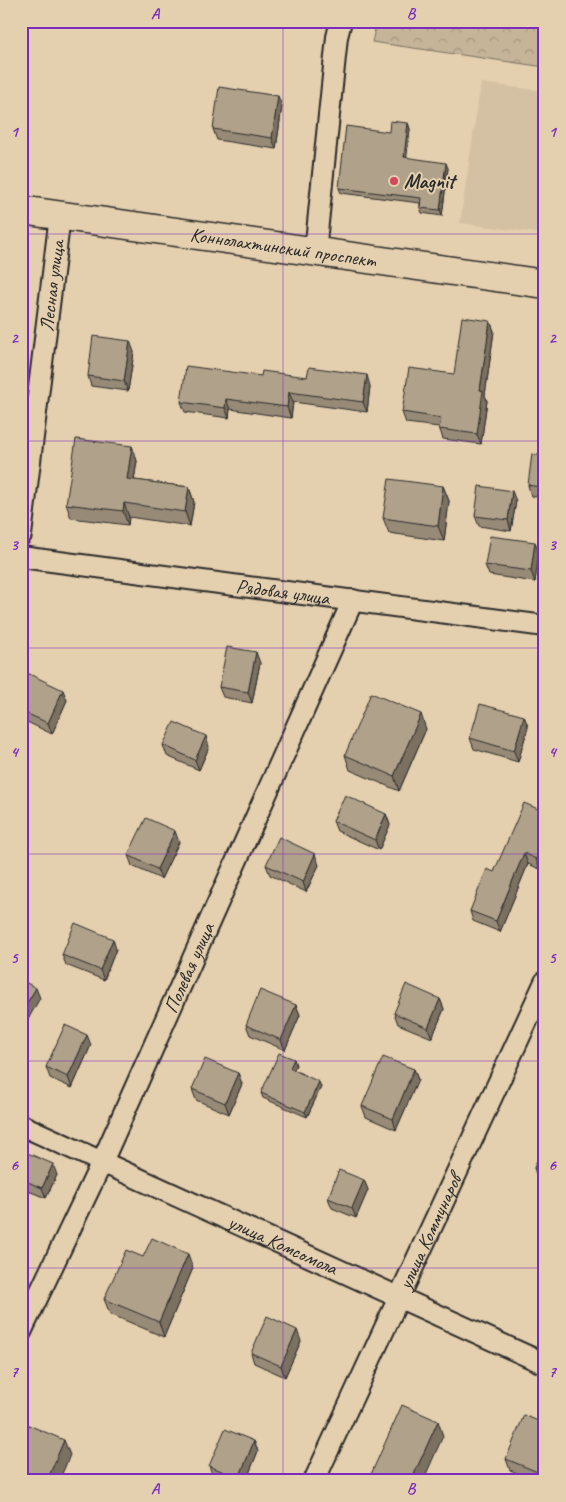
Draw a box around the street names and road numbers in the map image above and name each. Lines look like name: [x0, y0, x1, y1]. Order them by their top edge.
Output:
street label: Коннолахтинский проспект: [189, 222, 379, 273]
street label: Лесная улица: [34, 237, 70, 333]
street label: Рядовая улица: [234, 573, 332, 611]
street label: Полевая улица: [158, 918, 221, 1017]
street label: улица Коммунаров: [392, 1166, 469, 1294]
street label: улица Комсомола: [223, 1209, 343, 1281]

